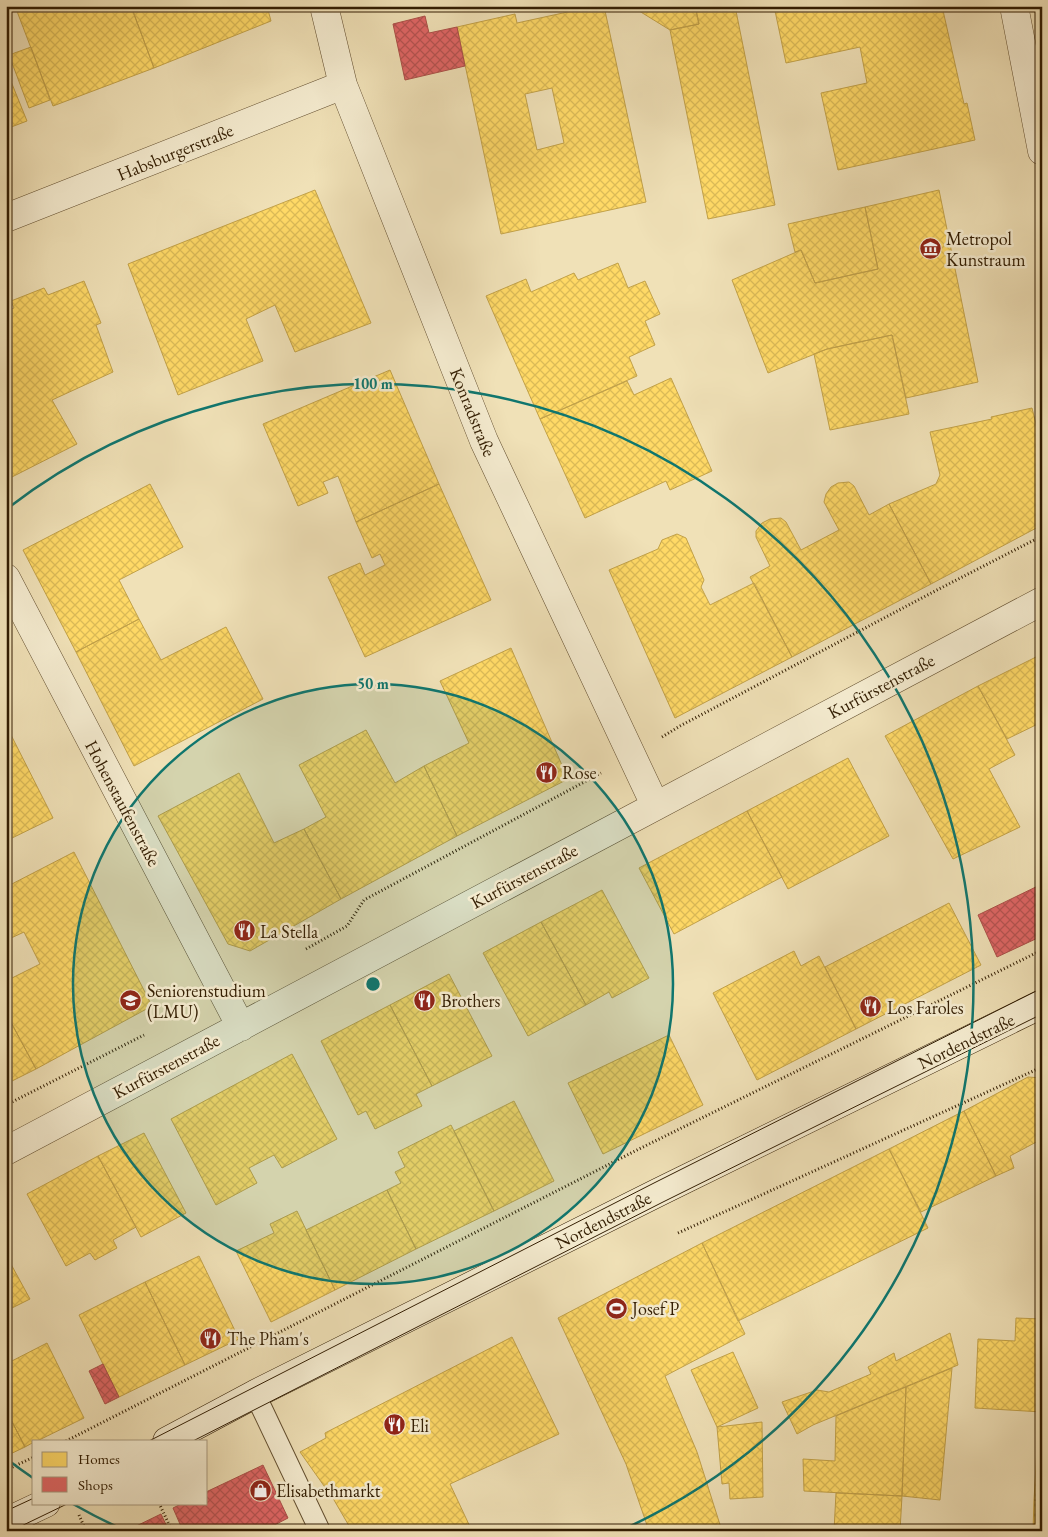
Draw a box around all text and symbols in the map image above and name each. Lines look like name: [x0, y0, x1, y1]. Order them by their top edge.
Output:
street label: Habsburgerstraße: [114, 118, 236, 186]
place label: Metropol Kunstraum: [946, 227, 1025, 271]
museum icon: Metropol Kunstraum: [918, 236, 942, 260]
street label: Konradstraße: [445, 364, 501, 460]
text: 100 m: [353, 374, 393, 393]
street label: Kurfürstenstraße: [824, 648, 938, 724]
text: 50 m: [357, 674, 389, 693]
street label: Hohenstaufenstraße: [80, 736, 166, 870]
restaurant icon: Rose: [534, 760, 558, 784]
place label: Rose: [562, 761, 597, 784]
street label: Kurfürstenstraße: [467, 838, 581, 914]
restaurant icon: La Stella: [232, 919, 256, 943]
place label: La Stella: [260, 920, 319, 943]
centre of rings: [364, 975, 382, 993]
place label: Seniorenstudium (LMU): [147, 979, 266, 1023]
school or university icon: Seniorenstudium (LMU): [119, 988, 143, 1012]
restaurant icon: Brothers: [413, 988, 437, 1012]
place label: Brothers: [441, 989, 500, 1012]
restaurant icon: Los Faroles: [859, 995, 883, 1019]
place label: Los Faroles: [887, 996, 964, 1019]
street label: Nordendstraße: [914, 1008, 1018, 1074]
street label: Kurfürstenstraße: [109, 1028, 223, 1104]
street label: Nordendstraße: [551, 1186, 655, 1254]
sports icon: Josef P: [604, 1296, 628, 1320]
place label: Josef P: [630, 1297, 679, 1320]
restaurant icon: The Pham's: [199, 1326, 223, 1350]
place label: The Pham's: [227, 1327, 309, 1350]
restaurant icon: Eli: [382, 1413, 406, 1437]
place label: Eli: [410, 1414, 429, 1437]
legend: [32, 1440, 208, 1504]
text: Homes: [78, 1449, 120, 1468]
text: Shops: [78, 1475, 113, 1494]
shop icon: Elisabethmarkt: [248, 1478, 272, 1502]
place label: Elisabethmarkt: [276, 1479, 381, 1502]

